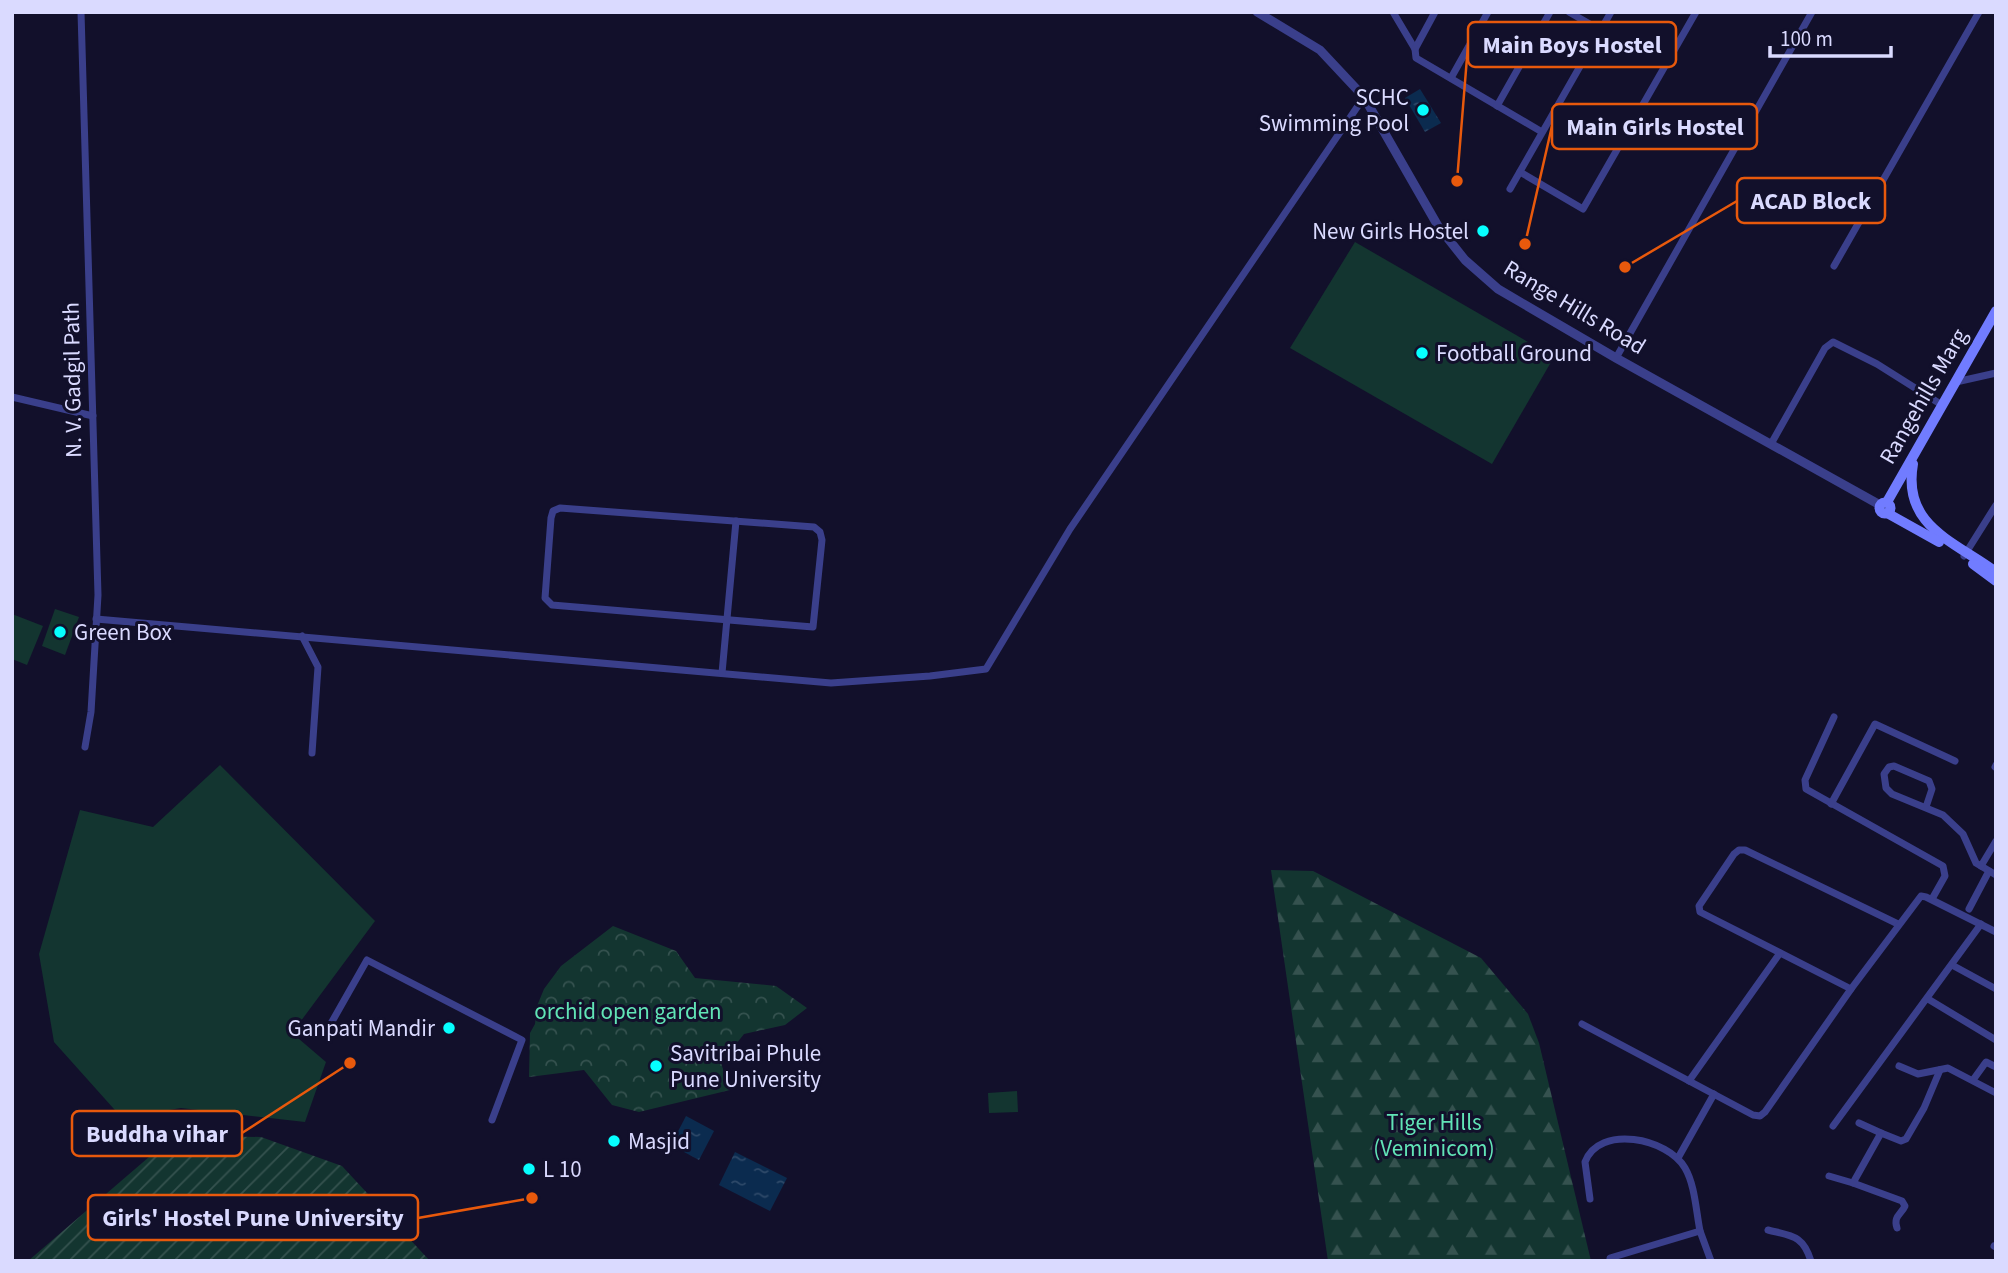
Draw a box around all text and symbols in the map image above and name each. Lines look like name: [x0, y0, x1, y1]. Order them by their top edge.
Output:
scale bar: [1770, 14, 1891, 58]
callout: Main Boys Hostel: [1468, 22, 1676, 67]
text: 100 m: [1780, 24, 1833, 54]
text: Main Boys Hostel: [1482, 28, 1662, 63]
place label: SCHC Swimming Pool: [1259, 81, 1409, 140]
marker: SCHC Swimming Pool: [1415, 102, 1431, 118]
callout: Main Girls Hostel: [1552, 104, 1757, 149]
text: Main Girls Hostel: [1566, 110, 1744, 145]
callout: ACAD Block: [1737, 178, 1885, 223]
text: ACAD Block: [1750, 184, 1872, 219]
place label: New Girls Hostel: [1312, 215, 1469, 248]
marker: New Girls Hostel: [1475, 223, 1491, 239]
street label: Range Hills Road: [1497, 252, 1652, 363]
street label: N. V. Gadgil Path: [55, 302, 90, 458]
street label: Rangehills Marg: [1871, 322, 1976, 470]
place label: Football Ground: [1436, 337, 1592, 370]
marker: Football Ground: [1414, 345, 1430, 361]
place label: Green Box: [74, 616, 172, 649]
marker: Green Box: [52, 624, 68, 640]
park label: orchid open garden: [534, 995, 722, 1028]
place label: Ganpati Mandir: [288, 1012, 436, 1045]
marker: Ganpati Mandir: [441, 1020, 457, 1036]
place label: Savitribai Phule Pune University: [670, 1037, 821, 1096]
marker: Savitribai Phule Pune University: [648, 1058, 664, 1074]
park label: Tiger Hills (Veminicom): [1373, 1106, 1495, 1165]
callout: Buddha vihar: [72, 1111, 242, 1156]
text: Buddha vihar: [86, 1117, 228, 1152]
place label: Masjid: [628, 1125, 690, 1158]
marker: Masjid: [606, 1133, 622, 1149]
place label: L 10: [543, 1153, 582, 1186]
marker: L 10: [521, 1161, 537, 1177]
callout: Girls' Hostel Pune University: [88, 1195, 418, 1240]
text: Girls' Hostel Pune University: [102, 1201, 404, 1236]

